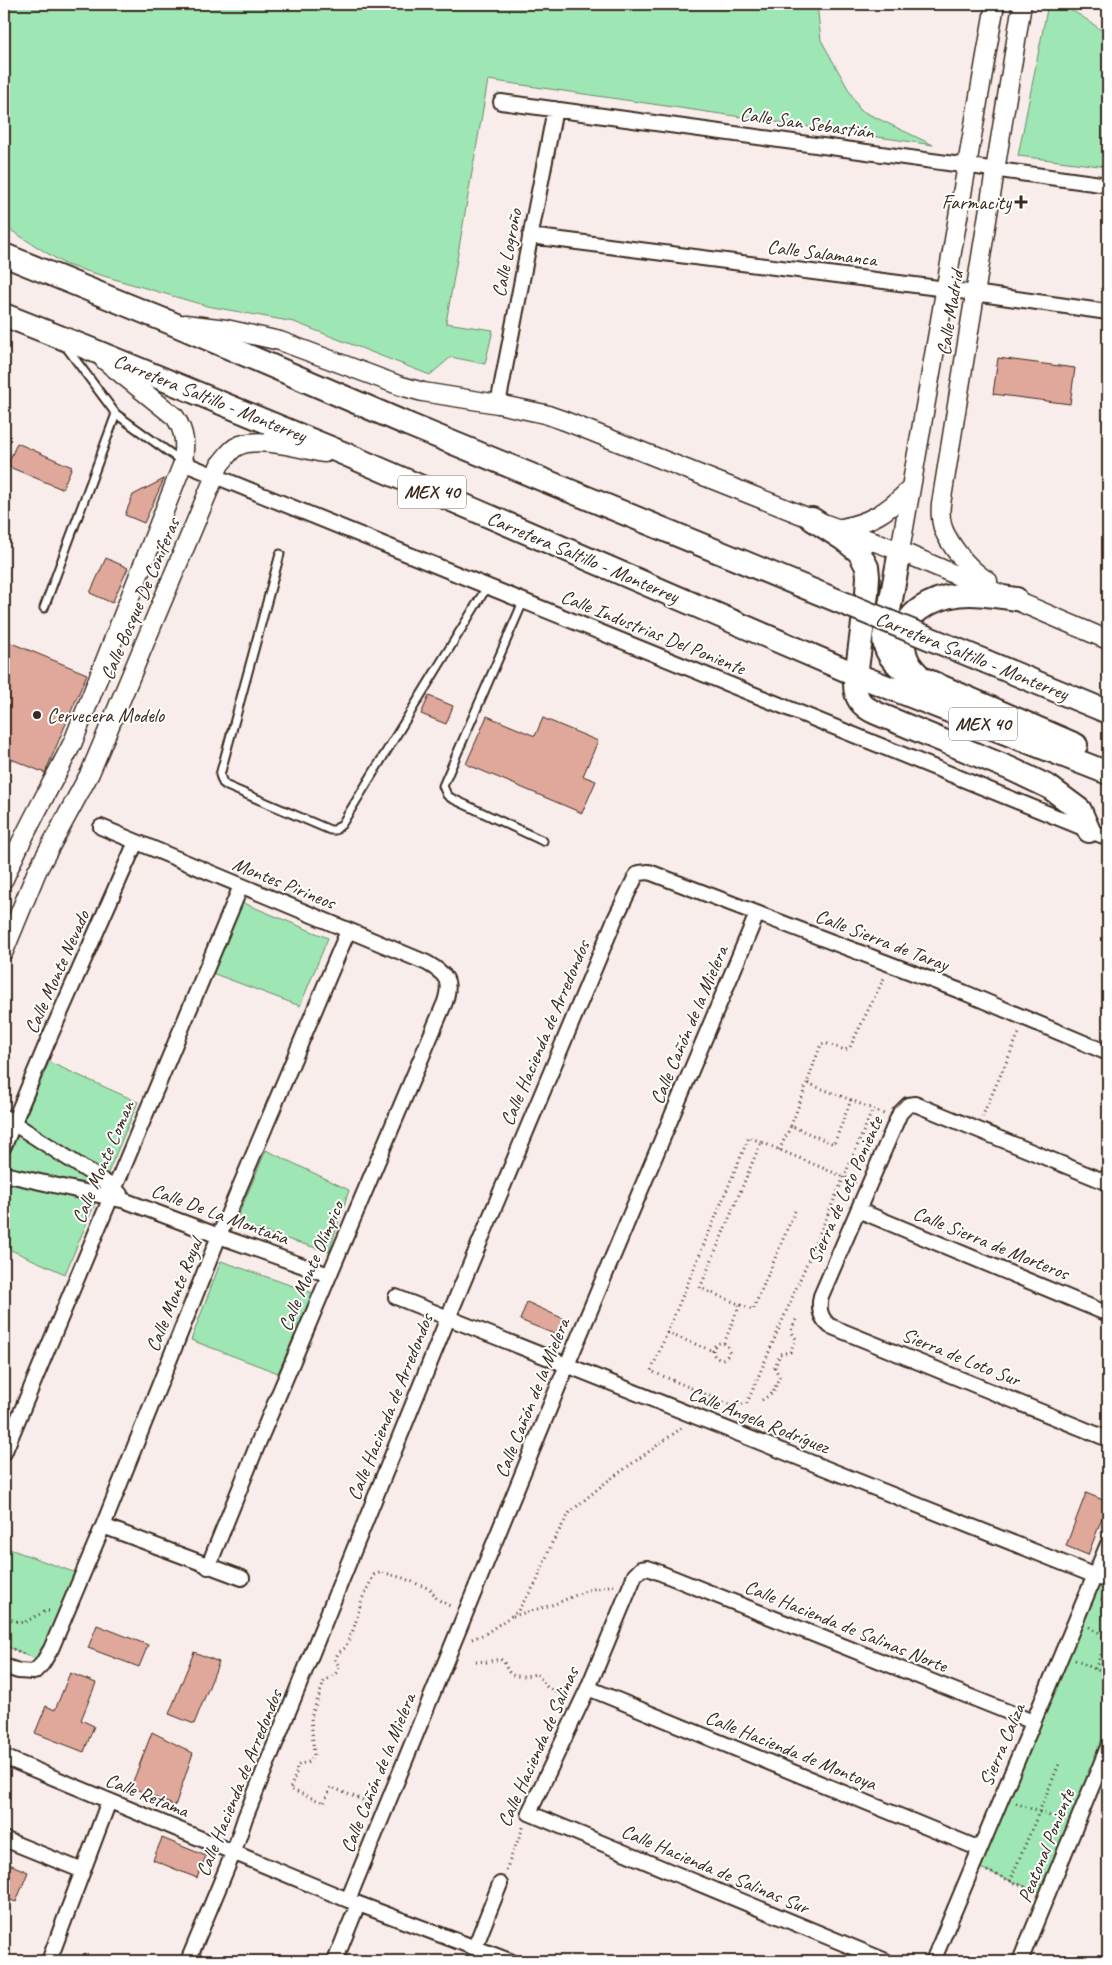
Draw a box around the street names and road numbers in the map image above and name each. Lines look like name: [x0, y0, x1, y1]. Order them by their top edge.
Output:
street label: Calle San Sebastián: [738, 101, 877, 145]
street label: Calle Logroño: [486, 206, 528, 299]
street label: Calle Salamanca: [766, 234, 880, 272]
street label: Calle Madrid: [931, 266, 970, 357]
street label: Carretera Saltillo - Monterrey: [110, 348, 311, 449]
road number: MEX 40: [398, 476, 466, 508]
street label: Carretera Saltillo - Monterrey: [483, 505, 684, 609]
street label: Calle Bosque De Coníferas: [95, 512, 186, 684]
street label: Calle Industrias Del Poniente: [557, 584, 750, 681]
street label: Carretera Saltillo - Monterrey: [872, 606, 1073, 707]
road number: MEX 40: [949, 708, 1017, 741]
street label: Montes Pirineos: [229, 851, 341, 916]
street label: Calle Sierra de Taray: [812, 903, 954, 978]
street label: Calle Monte Nevado: [19, 906, 96, 1037]
street label: Calle Hacienda de Arredondos: [495, 935, 596, 1129]
street label: Calle Cañón de la Mielera: [644, 940, 734, 1108]
street label: Calle Monte Coman: [66, 1096, 140, 1227]
street label: Sierra de Loto Poniente: [801, 1111, 889, 1268]
street label: Calle De La Montaña: [148, 1178, 293, 1251]
street label: Calle Monte Olímpico: [272, 1195, 350, 1335]
street label: Calle Sierra de Morteros: [910, 1200, 1074, 1286]
street label: Calle Monte Royal: [140, 1231, 209, 1355]
street label: Calle Hacienda de Arredondos: [341, 1308, 440, 1504]
street label: Calle Cañón de la Mielera: [489, 1313, 576, 1481]
street label: Sierra de Loto Sur: [898, 1322, 1025, 1393]
street label: Calle Ángela Rodríguez: [685, 1381, 834, 1460]
street label: Calle Hacienda de Salinas Norte: [741, 1574, 952, 1679]
street label: Calle Hacienda de Salinas: [492, 1661, 585, 1831]
street label: Calle Hacienda de Arredondos: [190, 1684, 289, 1880]
street label: Calle Cañón de la Mielera: [335, 1688, 422, 1856]
street label: Sierra Caliza: [973, 1698, 1031, 1790]
street label: Calle Hacienda de Montoya: [702, 1704, 881, 1796]
street label: Calle Retama: [102, 1767, 194, 1824]
street label: Peatonal Poniente: [1012, 1784, 1081, 1906]
street label: Calle Hacienda de Salinas Sur: [618, 1818, 814, 1921]

